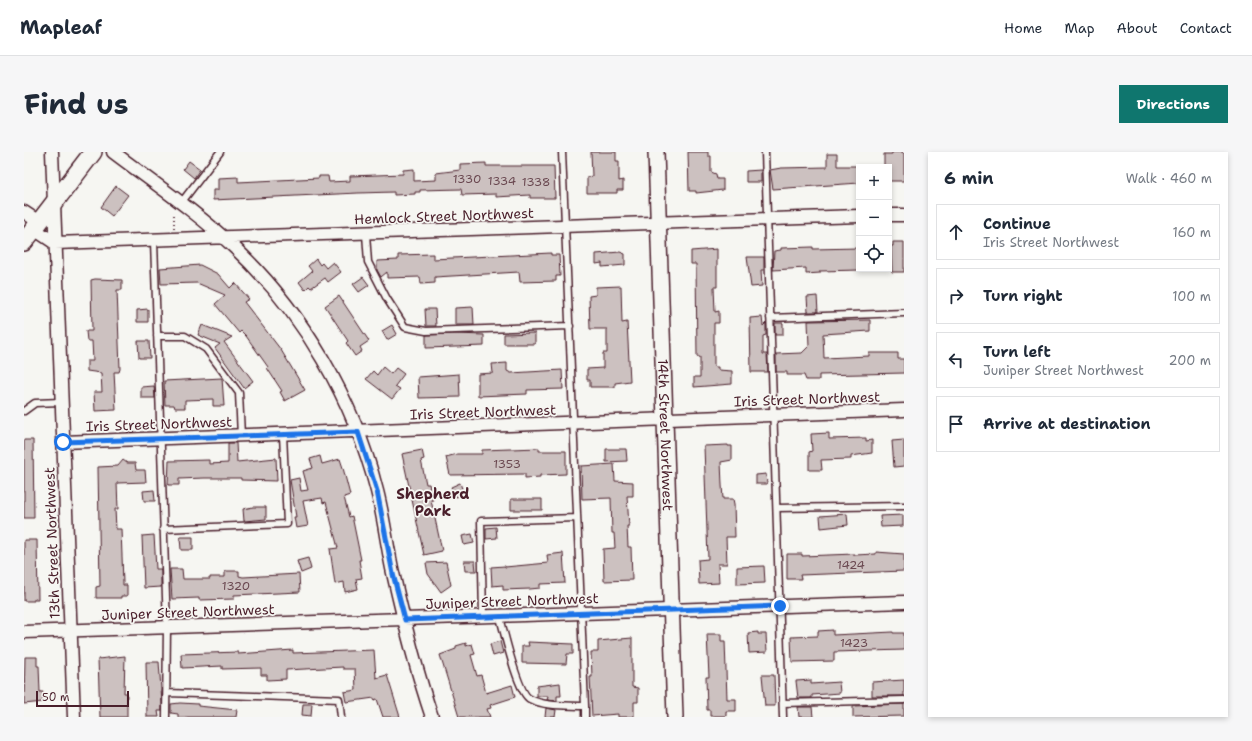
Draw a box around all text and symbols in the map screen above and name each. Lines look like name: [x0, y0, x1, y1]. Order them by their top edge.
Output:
text: Mapleaf: [20, 15, 102, 40]
text: Home: [1004, 19, 1043, 37]
text: Map: [1065, 19, 1095, 37]
text: About: [1117, 19, 1158, 37]
text: Contact: [1180, 19, 1232, 37]
text: Find us: [24, 85, 129, 123]
button: Directions: [1119, 85, 1228, 123]
map controls: [856, 164, 892, 272]
button: +: [856, 164, 892, 200]
text: 6 min: [944, 167, 994, 189]
text: Walk · 460 m: [1126, 170, 1212, 187]
house number: 1330: [453, 171, 481, 187]
house number: 1334: [488, 173, 516, 189]
house number: 1338: [522, 174, 550, 190]
button: −: [856, 200, 892, 236]
street label: Hemlock Street Northwest: [354, 204, 534, 228]
text: Continue: [983, 214, 1051, 234]
icon: ahead: [945, 221, 967, 243]
text: 160 m: [1173, 224, 1211, 241]
text: Iris Street Northwest: [983, 234, 1119, 251]
button: locate: [856, 236, 892, 272]
icon: right: [945, 285, 967, 307]
text: Turn right: [983, 286, 1063, 306]
text: 100 m: [1172, 288, 1211, 305]
text: Turn left: [983, 342, 1051, 362]
icon: left: [945, 349, 967, 371]
text: 200 m: [1169, 352, 1211, 369]
street label: 14th Street Northwest: [654, 358, 677, 511]
text: Juniper Street Northwest: [983, 362, 1144, 379]
street label: Iris Street Northwest: [733, 387, 881, 411]
street label: Iris Street Northwest: [409, 400, 557, 424]
street label: Iris Street Northwest: [85, 412, 233, 436]
icon: arrive: [945, 413, 967, 435]
text: Arrive at destination: [983, 414, 1151, 434]
route start: [54, 433, 72, 451]
house number: 1353: [493, 456, 521, 472]
street label: 13th Street Northwest: [40, 467, 64, 619]
district label: Shepherd Park: [396, 484, 470, 521]
house number: 1424: [837, 557, 865, 573]
house number: 1320: [222, 578, 250, 594]
street label: Juniper Street Northwest: [425, 589, 599, 613]
route end: [771, 597, 789, 615]
street label: Juniper Street Northwest: [101, 600, 275, 624]
house number: 1423: [840, 635, 868, 651]
scale bar: [36, 689, 129, 708]
text: 50 m: [42, 690, 70, 705]

